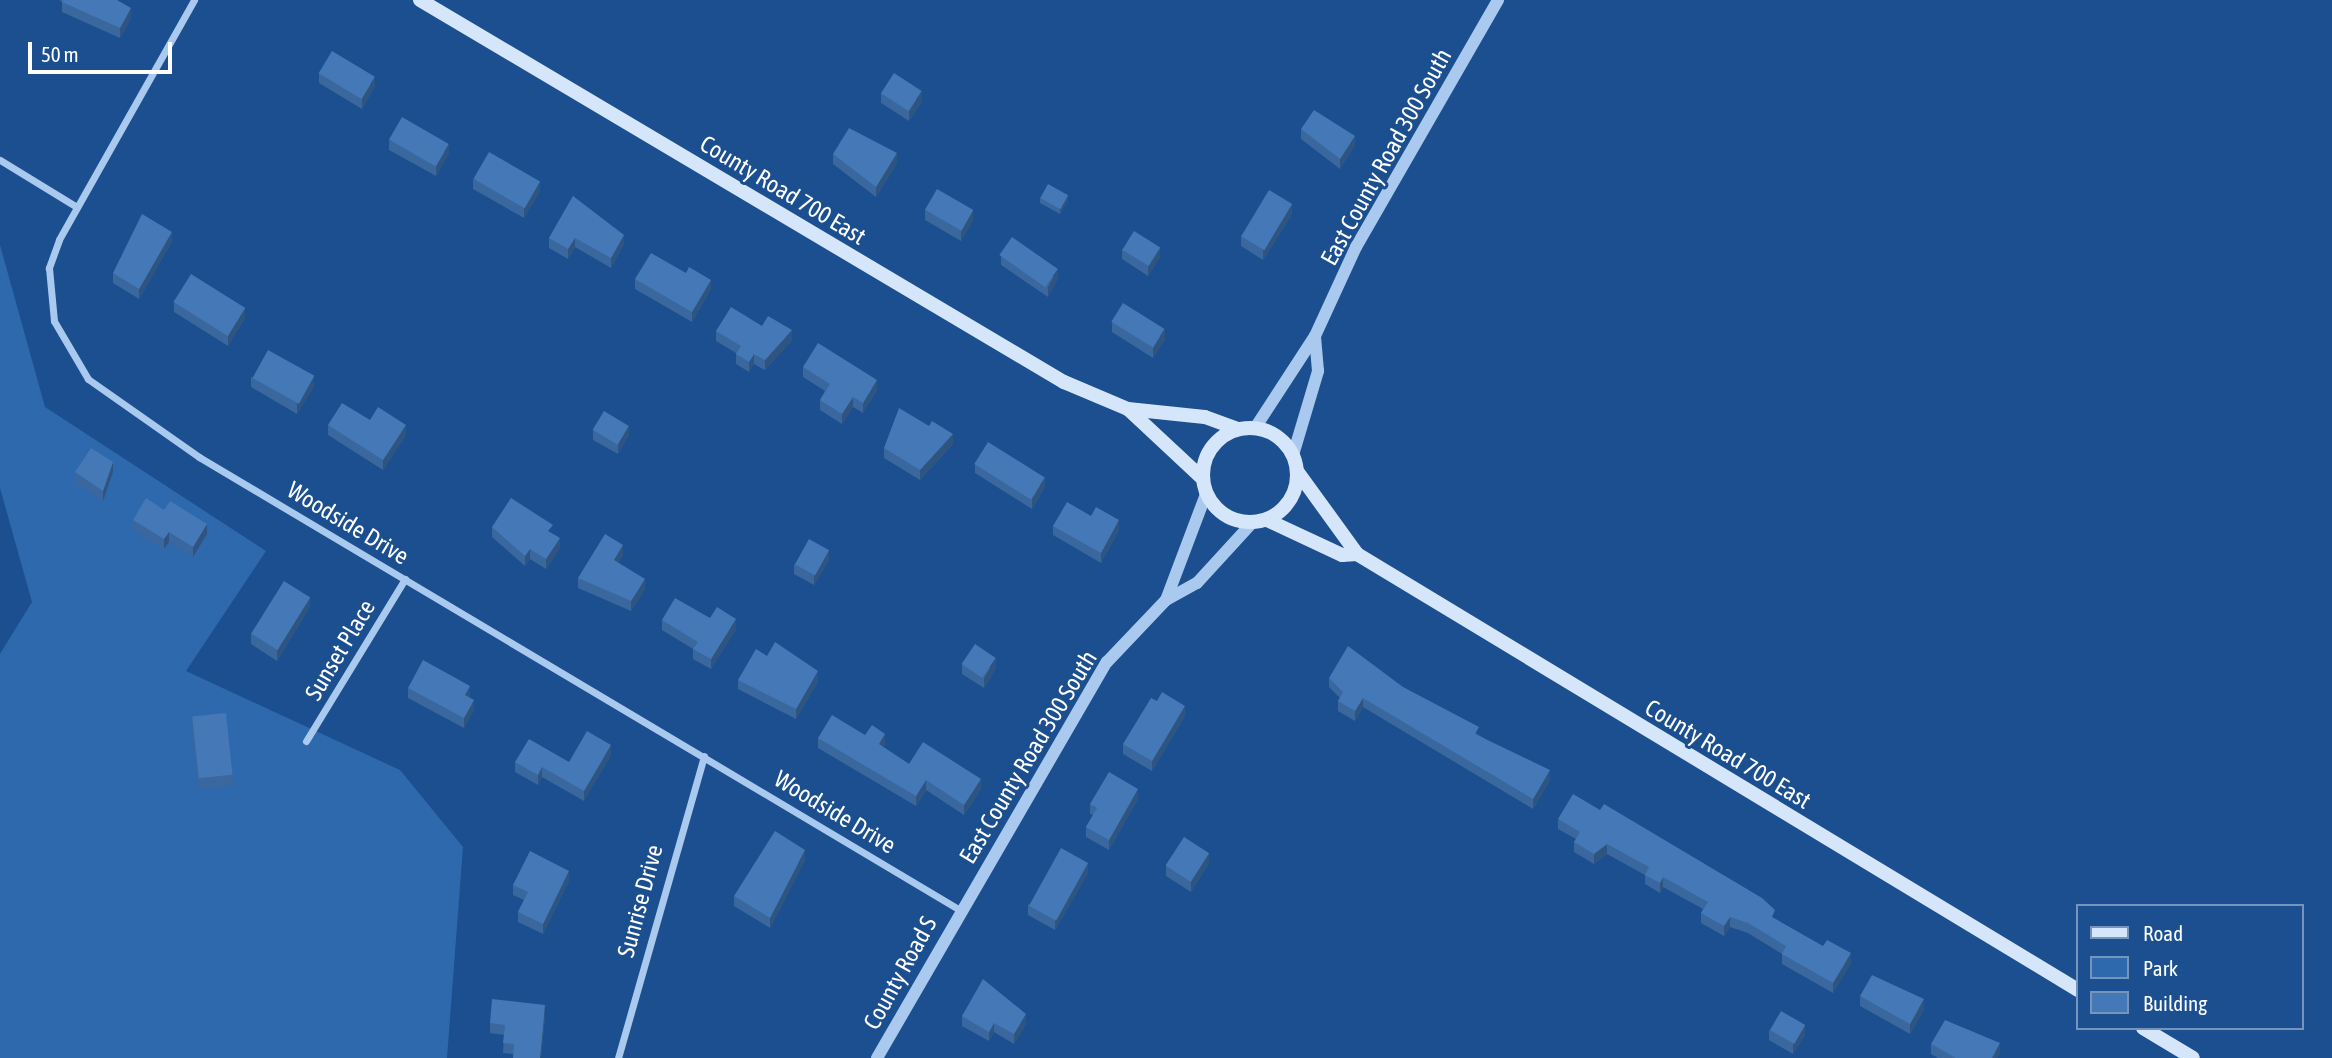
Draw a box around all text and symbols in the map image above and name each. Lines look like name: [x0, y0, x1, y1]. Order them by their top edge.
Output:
scale bar: [32, 28, 175, 72]
text: 50 m: [41, 42, 79, 66]
street label: East County Road 300 South: [1314, 44, 1458, 270]
street label: County Road 700 East: [695, 129, 871, 251]
street label: Woodside Drive: [282, 475, 414, 571]
street label: Sunset Place: [299, 595, 381, 705]
street label: East County Road 300 South: [953, 645, 1103, 869]
street label: County Road 700 East: [1640, 693, 1816, 815]
street label: Woodside Drive: [769, 764, 901, 860]
street label: Sunrise Drive: [611, 842, 669, 960]
legend: [2076, 904, 2304, 1030]
street label: County Road S: [857, 912, 943, 1034]
text: Road: [2143, 921, 2183, 945]
text: Park: [2143, 956, 2178, 980]
text: Building: [2143, 991, 2207, 1015]

